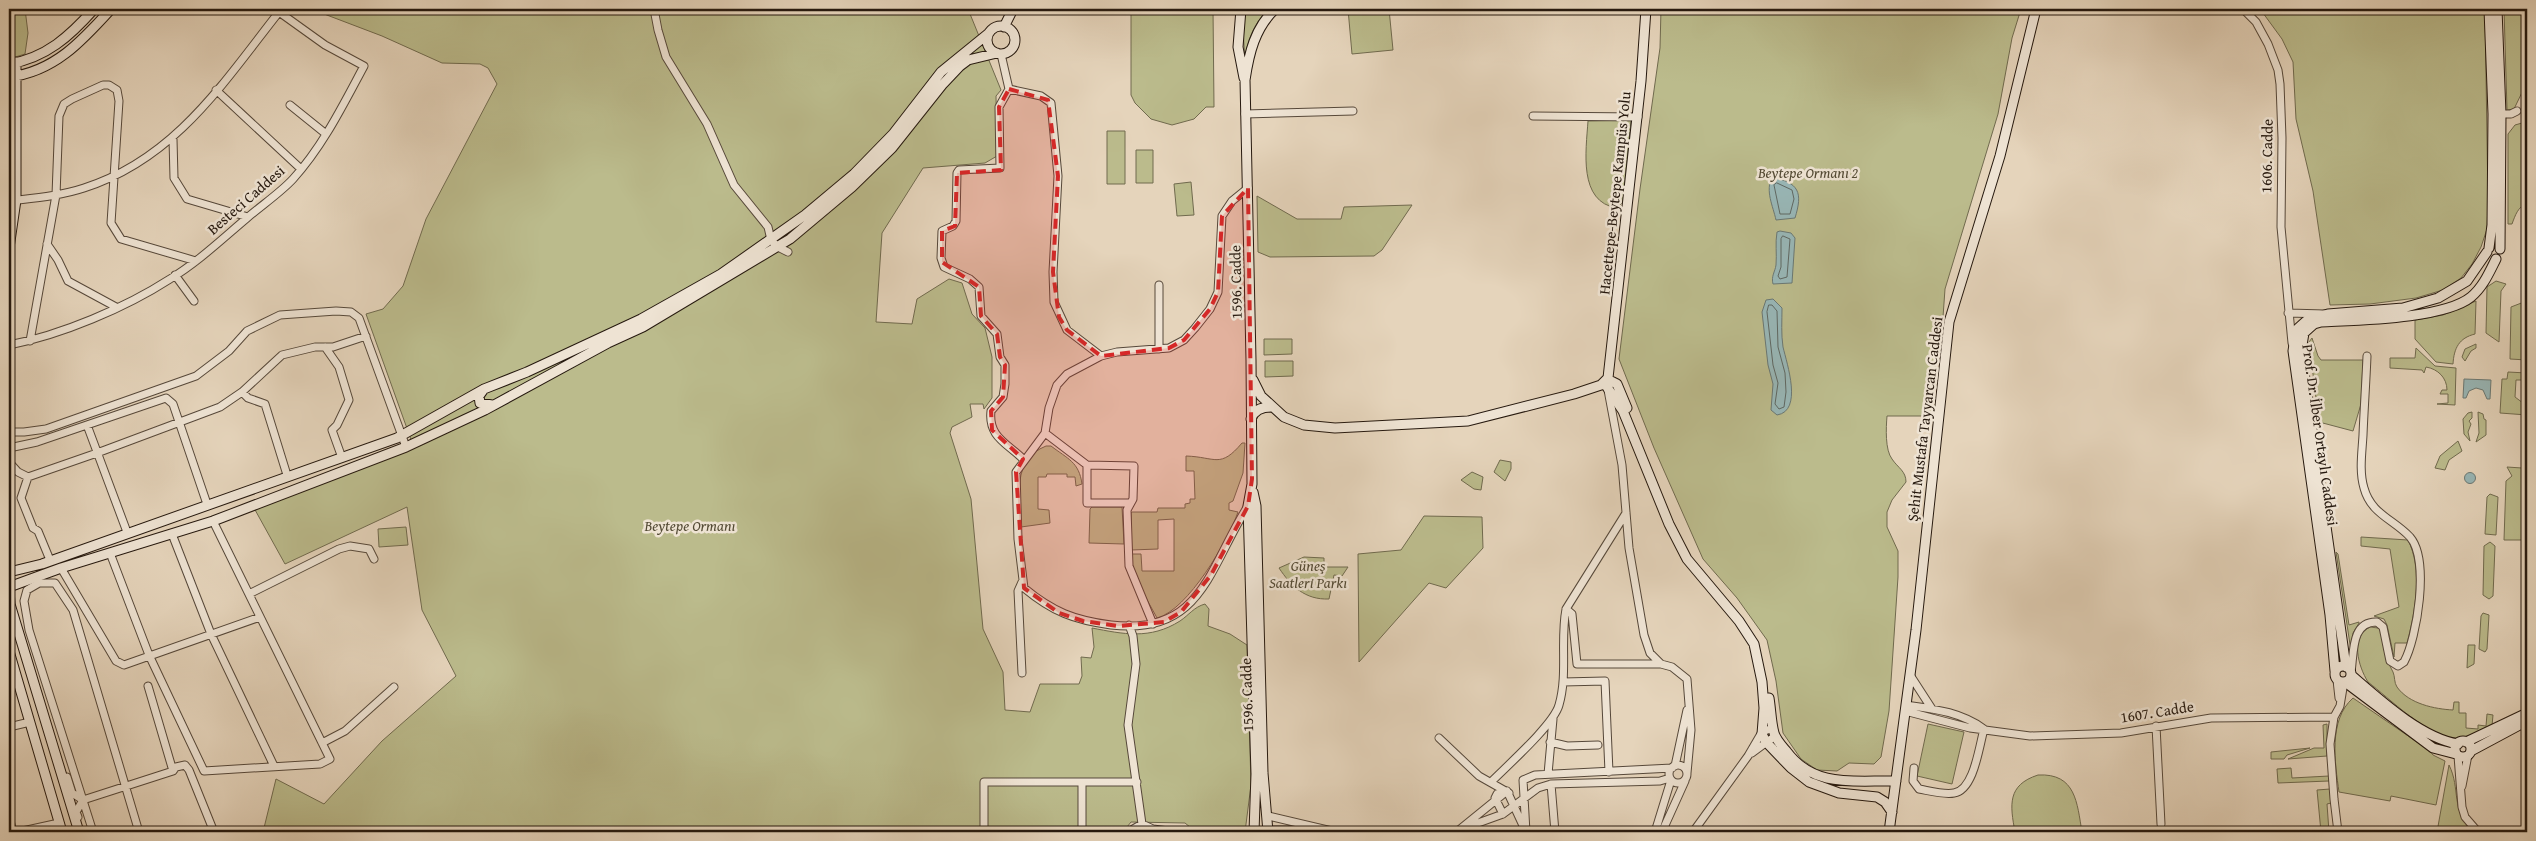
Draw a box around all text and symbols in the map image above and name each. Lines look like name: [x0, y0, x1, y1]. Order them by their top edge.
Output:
street label: Hacettepe-Beytepe Kampüs Yolu: [1593, 89, 1636, 296]
street label: 1606. Cadde: [2255, 119, 2278, 193]
street label: Besteci Caddesi: [202, 160, 289, 239]
park label: Beytepe Ormanı 2: [1757, 162, 1858, 183]
street label: 1596. Cadde: [1224, 245, 1247, 319]
street label: Şehit Mustafa Tayyarcan Caddesi: [1902, 315, 1947, 523]
street label: Prof. Dr. İlber Ortaylı Caddesi: [2297, 343, 2344, 527]
park label: Beytepe Ormanı: [644, 515, 736, 536]
park label: Güneş Saatleri Parkı: [1269, 555, 1347, 593]
street label: 1596. Cadde: [1235, 658, 1258, 732]
street label: 1607. Cadde: [2119, 695, 2195, 728]

